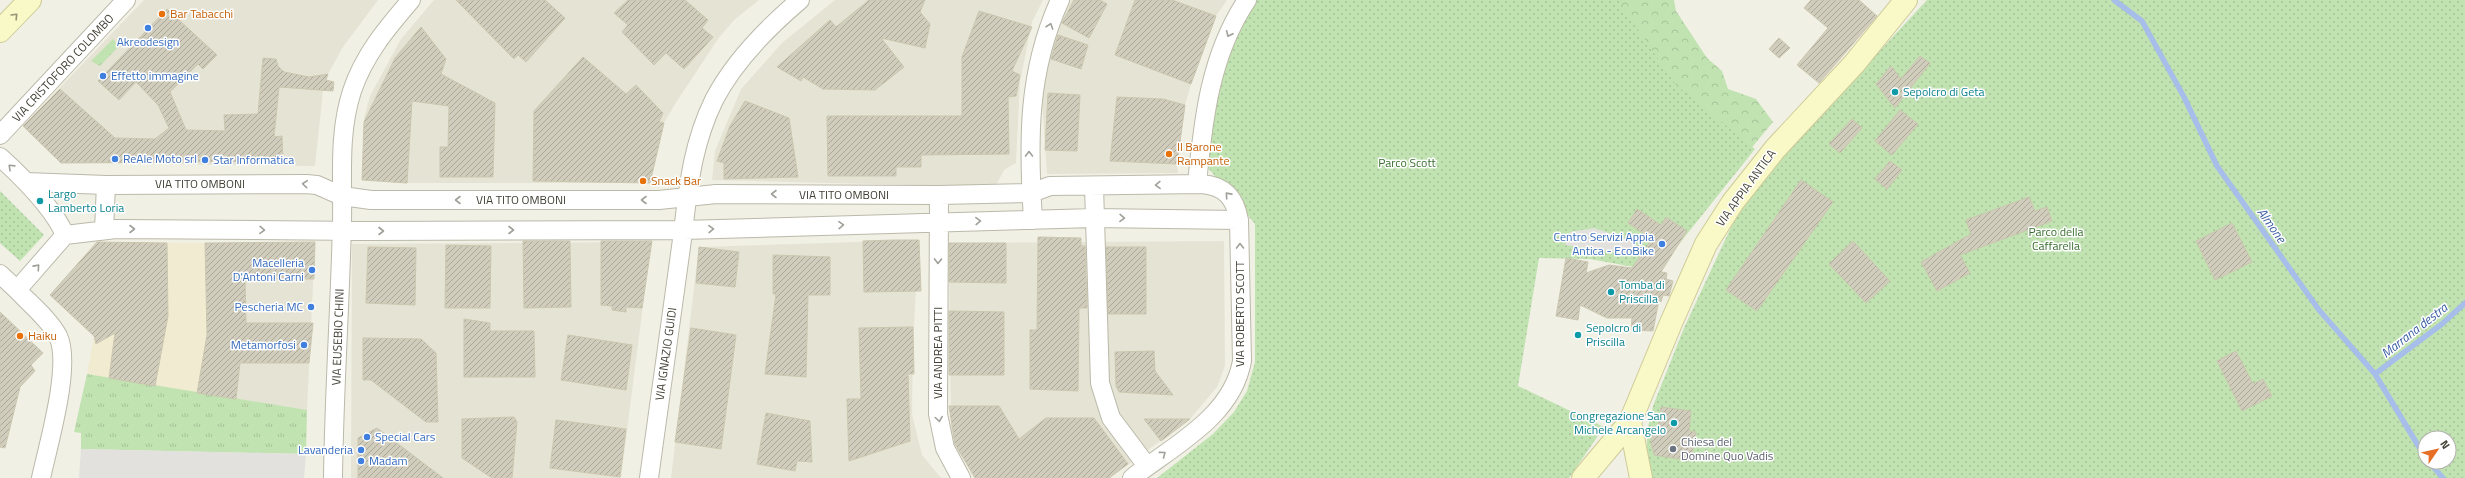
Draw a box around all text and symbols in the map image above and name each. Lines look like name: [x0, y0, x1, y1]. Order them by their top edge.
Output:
place label: Bar Tabacchi: [170, 4, 233, 23]
street label: VIA CRISTOFORO COLOMBO: [7, 9, 118, 126]
marker: Bar Tabacchi: [157, 9, 167, 19]
one-way arrow: [10, 13, 18, 21]
marker: Akreodesign: [143, 23, 153, 33]
one-way arrow: [1045, 23, 1053, 30]
one-way arrow: [1225, 31, 1233, 38]
place label: Akreodesign: [117, 32, 179, 51]
place label: Effetto immagine: [111, 66, 199, 85]
marker: Effetto immagine: [98, 71, 108, 81]
place label: Sepolcro di Geta: [1903, 82, 1985, 101]
marker: Sepolcro di Geta: [1890, 87, 1900, 97]
place label: Il Barone Rampante: [1177, 137, 1229, 170]
street label: VIA APPIA ANTICA: [1711, 145, 1780, 231]
place label: ReAle Moto srl: [123, 149, 197, 168]
marker: Il Barone Rampante: [1164, 149, 1174, 159]
place label: Star Informatica: [213, 150, 294, 169]
one-way arrow: [1025, 151, 1033, 157]
park label: Parco Scott: [1378, 153, 1437, 172]
marker: ReAle Moto srl: [110, 154, 120, 164]
marker: Star Informatica: [200, 155, 210, 165]
one-way arrow: [8, 164, 16, 172]
place label: Snack Bar: [651, 171, 701, 190]
street label: VIA TITO OMBONI: [155, 174, 245, 193]
marker: Snack Bar: [638, 176, 648, 186]
one-way arrow: [302, 180, 308, 189]
one-way arrow: [1155, 181, 1161, 189]
place label: Largo Lamberto Loria: [48, 184, 124, 217]
street label: VIA TITO OMBONI: [799, 185, 889, 204]
street label: VIA TITO OMBONI: [476, 190, 566, 209]
one-way arrow: [771, 190, 777, 198]
one-way arrow: [1226, 192, 1233, 200]
marker: Largo Lamberto Loria: [35, 196, 45, 206]
one-way arrow: [455, 196, 461, 204]
one-way arrow: [641, 196, 647, 204]
water label: Almone: [2253, 203, 2292, 248]
one-way arrow: [1119, 214, 1125, 223]
one-way arrow: [975, 217, 981, 226]
one-way arrow: [838, 221, 844, 230]
park label: Parco della Caffarella: [2028, 222, 2084, 255]
one-way arrow: [129, 225, 135, 233]
one-way arrow: [708, 225, 714, 234]
one-way arrow: [259, 226, 265, 234]
one-way arrow: [508, 226, 514, 234]
one-way arrow: [378, 227, 384, 235]
place label: Centro Servizi Appia Antica - EcoBike: [1554, 227, 1654, 260]
marker: Centro Servizi Appia Antica - EcoBike: [1657, 239, 1667, 249]
one-way arrow: [1236, 243, 1244, 249]
place label: Macelleria D'Antoni Carni: [233, 253, 304, 286]
one-way arrow: [934, 258, 942, 264]
street label: VIA ROBERTO SCOTT: [1230, 260, 1249, 367]
one-way arrow: [32, 264, 39, 272]
marker: Macelleria D'Antoni Carni: [307, 265, 317, 275]
place label: Tomba di Priscilla: [1619, 275, 1665, 308]
marker: Tomba di Priscilla: [1606, 287, 1616, 297]
street label: VIA EUSEBIO CHINI: [326, 288, 349, 386]
place label: Pescheria MC: [235, 297, 303, 316]
water label: Marrana destra: [2376, 297, 2453, 362]
marker: Pescheria MC: [306, 302, 316, 312]
street label: VIA IGNAZIO GUIDI: [650, 306, 681, 402]
street label: VIA ANDREA PITTI: [928, 307, 947, 399]
place label: Sepolcro di Priscilla: [1586, 318, 1641, 351]
place label: Haiku: [28, 326, 57, 345]
marker: Sepolcro di Priscilla: [1573, 330, 1583, 340]
marker: Haiku: [15, 331, 25, 341]
place label: Metamorfosi: [231, 335, 296, 354]
marker: Metamorfosi: [299, 340, 309, 350]
place label: Congregazione San Michele Arcangelo: [1570, 406, 1666, 439]
one-way arrow: [934, 416, 943, 422]
marker: Congregazione San Michele Arcangelo: [1669, 418, 1679, 428]
place label: Special Cars: [375, 427, 436, 446]
north arrow: [2417, 430, 2457, 470]
marker: Special Cars: [362, 432, 372, 442]
place label: Chiesa del Domine Quo Vadis: [1681, 432, 1774, 465]
text: N: [2437, 437, 2454, 452]
place label: Lavanderia: [298, 440, 353, 459]
marker: Chiesa del Domine Quo Vadis: [1668, 444, 1678, 454]
marker: Lavanderia: [356, 445, 366, 455]
place label: Madam: [369, 451, 407, 470]
one-way arrow: [1159, 451, 1166, 459]
marker: Madam: [356, 456, 366, 466]

